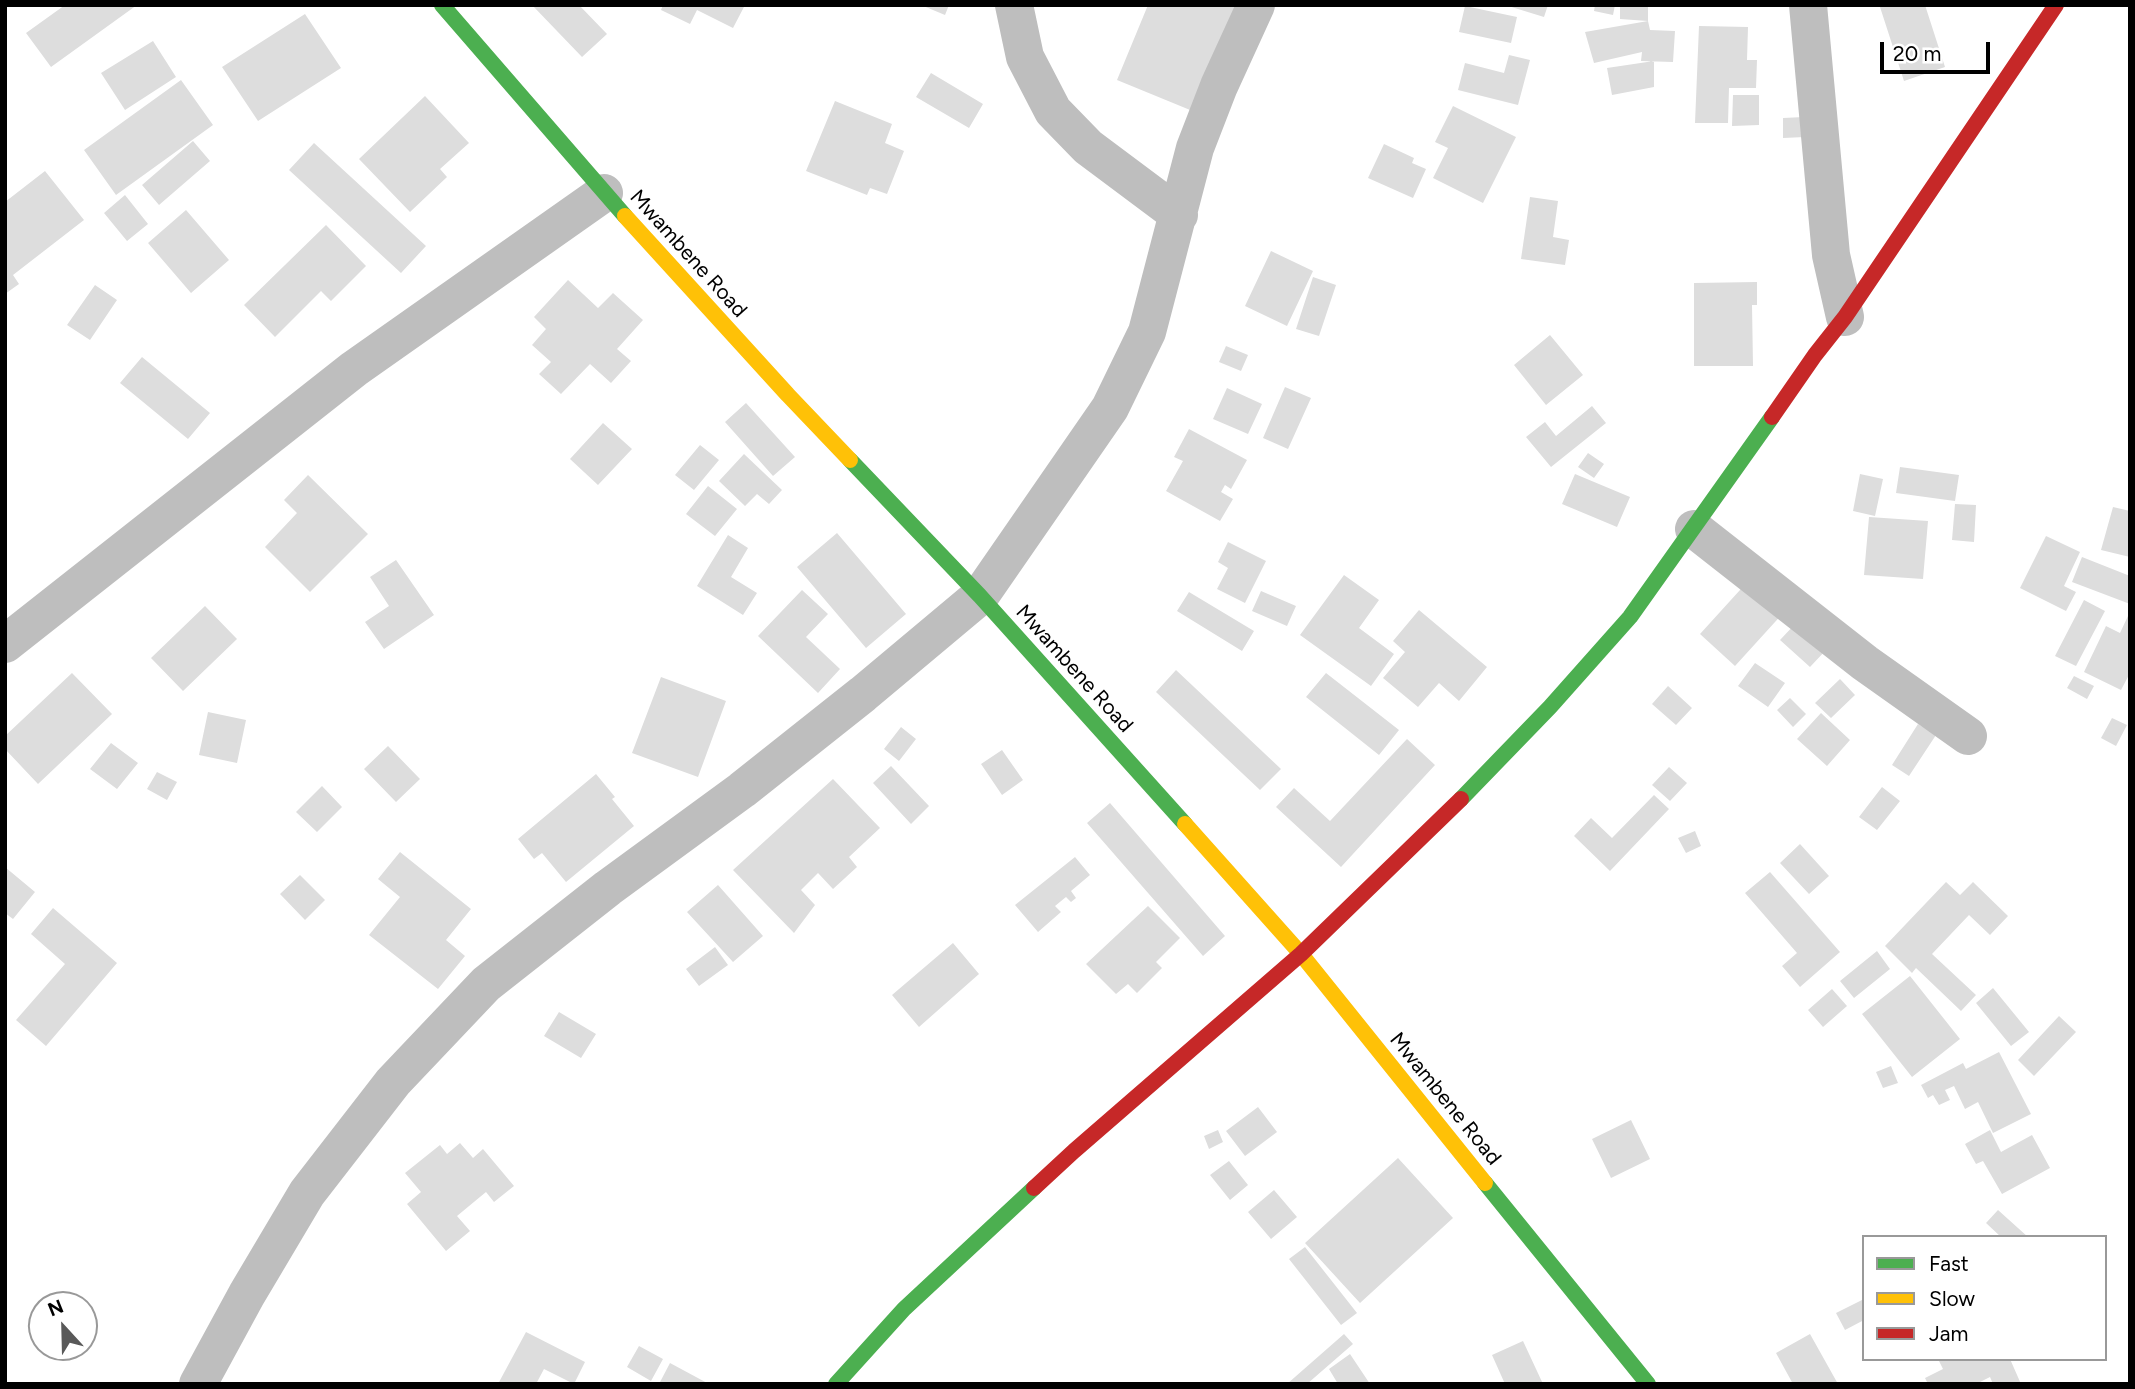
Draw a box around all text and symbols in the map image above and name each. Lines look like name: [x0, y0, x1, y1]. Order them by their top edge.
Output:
scale bar: [1883, 28, 1993, 72]
text: 20 m: [1893, 41, 1941, 66]
street label: Mwambene Road: [624, 185, 752, 323]
street label: Mwambene Road: [1010, 600, 1138, 738]
street label: Mwambene Road: [1384, 1028, 1506, 1170]
legend: [1862, 1235, 2107, 1361]
text: Fast: [1929, 1251, 1969, 1276]
text: Slow: [1929, 1286, 1975, 1311]
north arrow: [28, 1291, 98, 1361]
text: N: [45, 1295, 67, 1321]
text: Jam: [1929, 1321, 1968, 1346]

